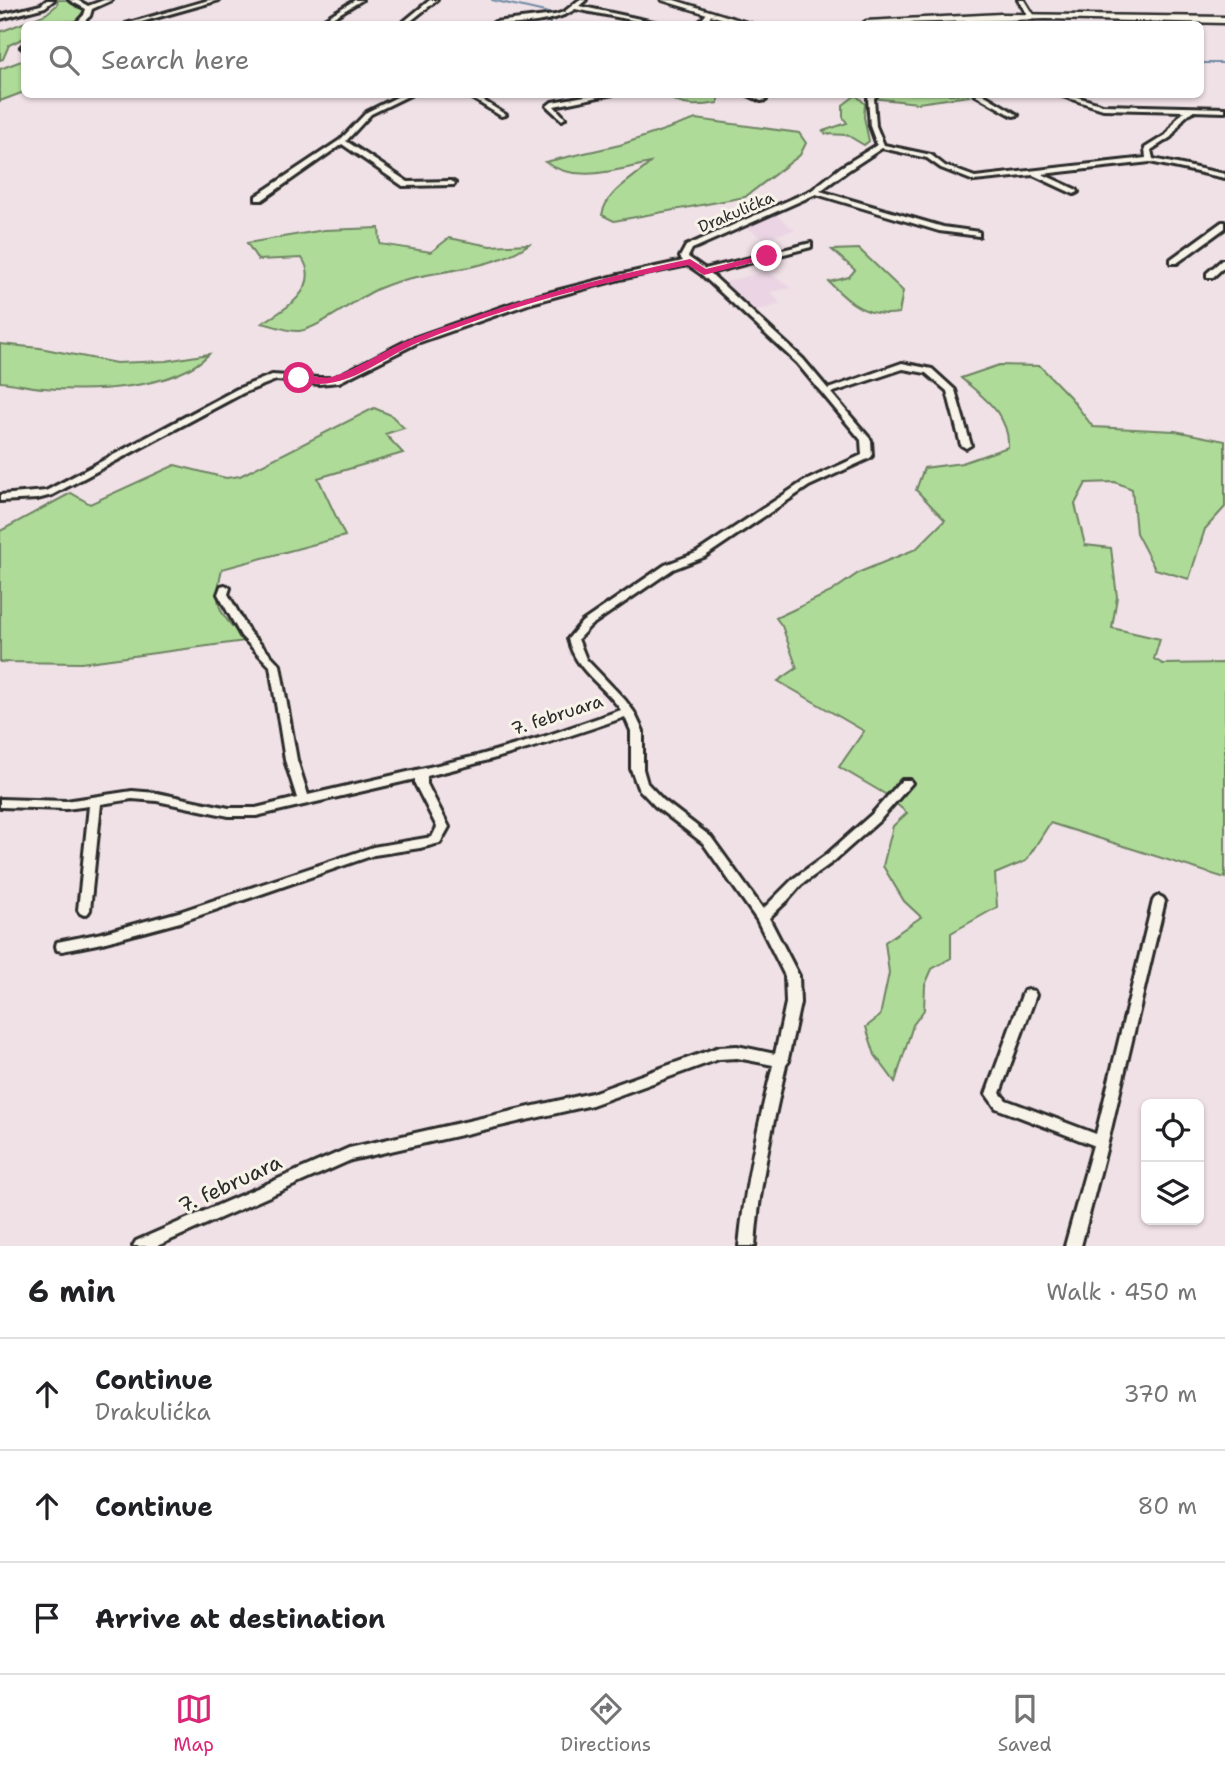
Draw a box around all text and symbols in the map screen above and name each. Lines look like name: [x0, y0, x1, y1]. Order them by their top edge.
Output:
search box: [21, 21, 1204, 98]
icon: search: [45, 41, 83, 79]
text: Search here: [101, 42, 250, 77]
street label: Drakulićka: [695, 187, 777, 237]
route end: [751, 240, 782, 271]
route start: [283, 362, 314, 393]
street label: 7. februara: [508, 689, 606, 741]
map controls: [1141, 1099, 1204, 1225]
button: locate: [1141, 1099, 1204, 1162]
street label: 7. februara: [174, 1148, 286, 1220]
button: layers: [1141, 1162, 1204, 1225]
text: 6 min: [28, 1271, 115, 1312]
text: Walk · 450 m: [1046, 1277, 1197, 1307]
text: Continue: [95, 1362, 213, 1397]
icon: ahead: [28, 1375, 66, 1413]
text: 370 m: [1124, 1379, 1197, 1409]
text: Drakulićka: [95, 1397, 211, 1427]
icon: ahead: [28, 1487, 66, 1525]
text: Continue: [95, 1489, 213, 1524]
text: 80 m: [1138, 1491, 1197, 1521]
icon: arrive: [28, 1599, 66, 1637]
text: Arrive at destination: [95, 1601, 385, 1636]
tab: Map: [173, 1690, 214, 1757]
tab: Directions: [561, 1690, 651, 1757]
tab: Saved: [998, 1690, 1052, 1757]

